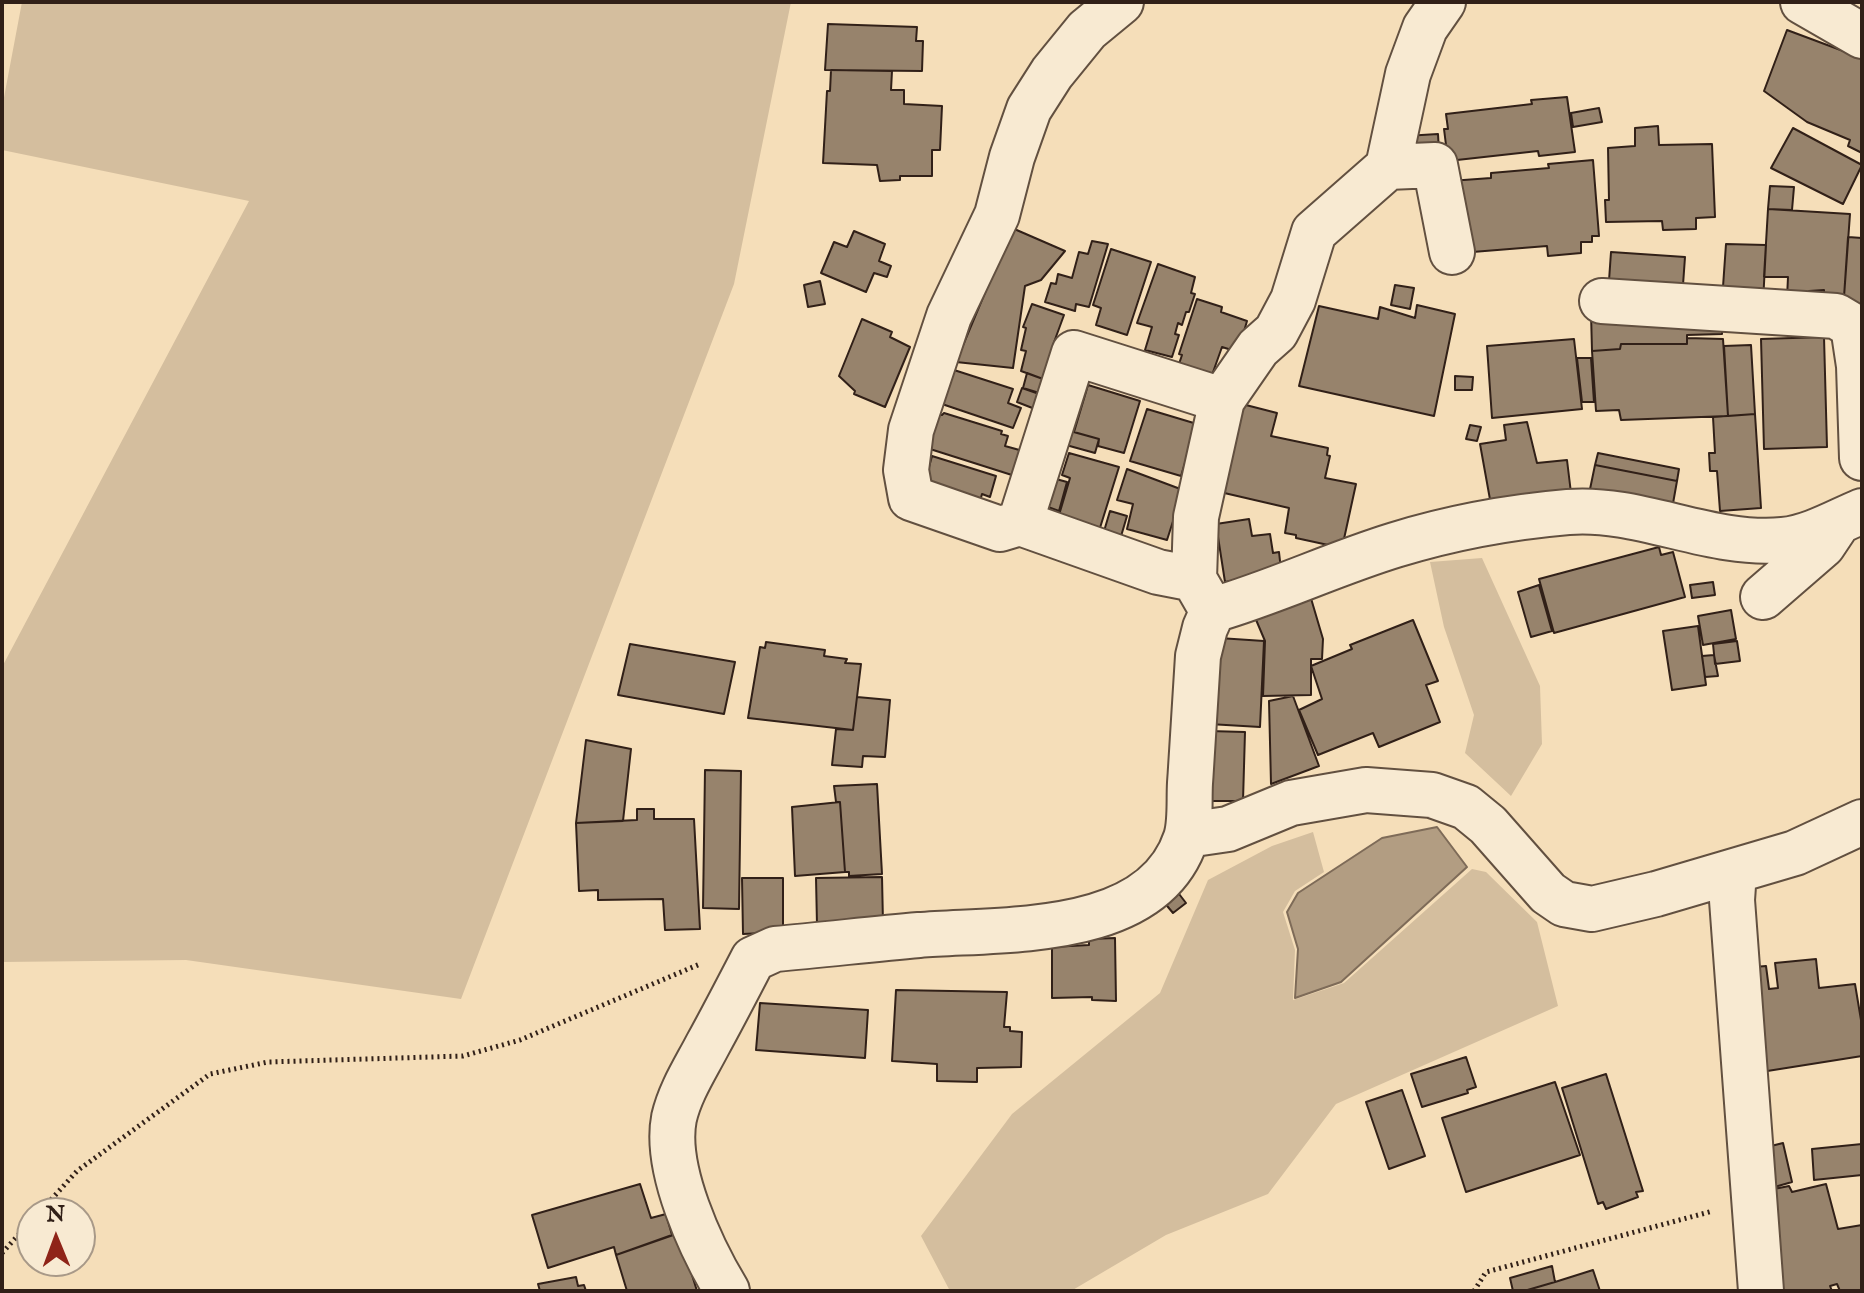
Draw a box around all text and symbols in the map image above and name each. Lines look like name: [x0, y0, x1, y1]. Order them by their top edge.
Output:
north arrow: [16, 1197, 96, 1277]
text: N: [46, 1201, 65, 1229]

